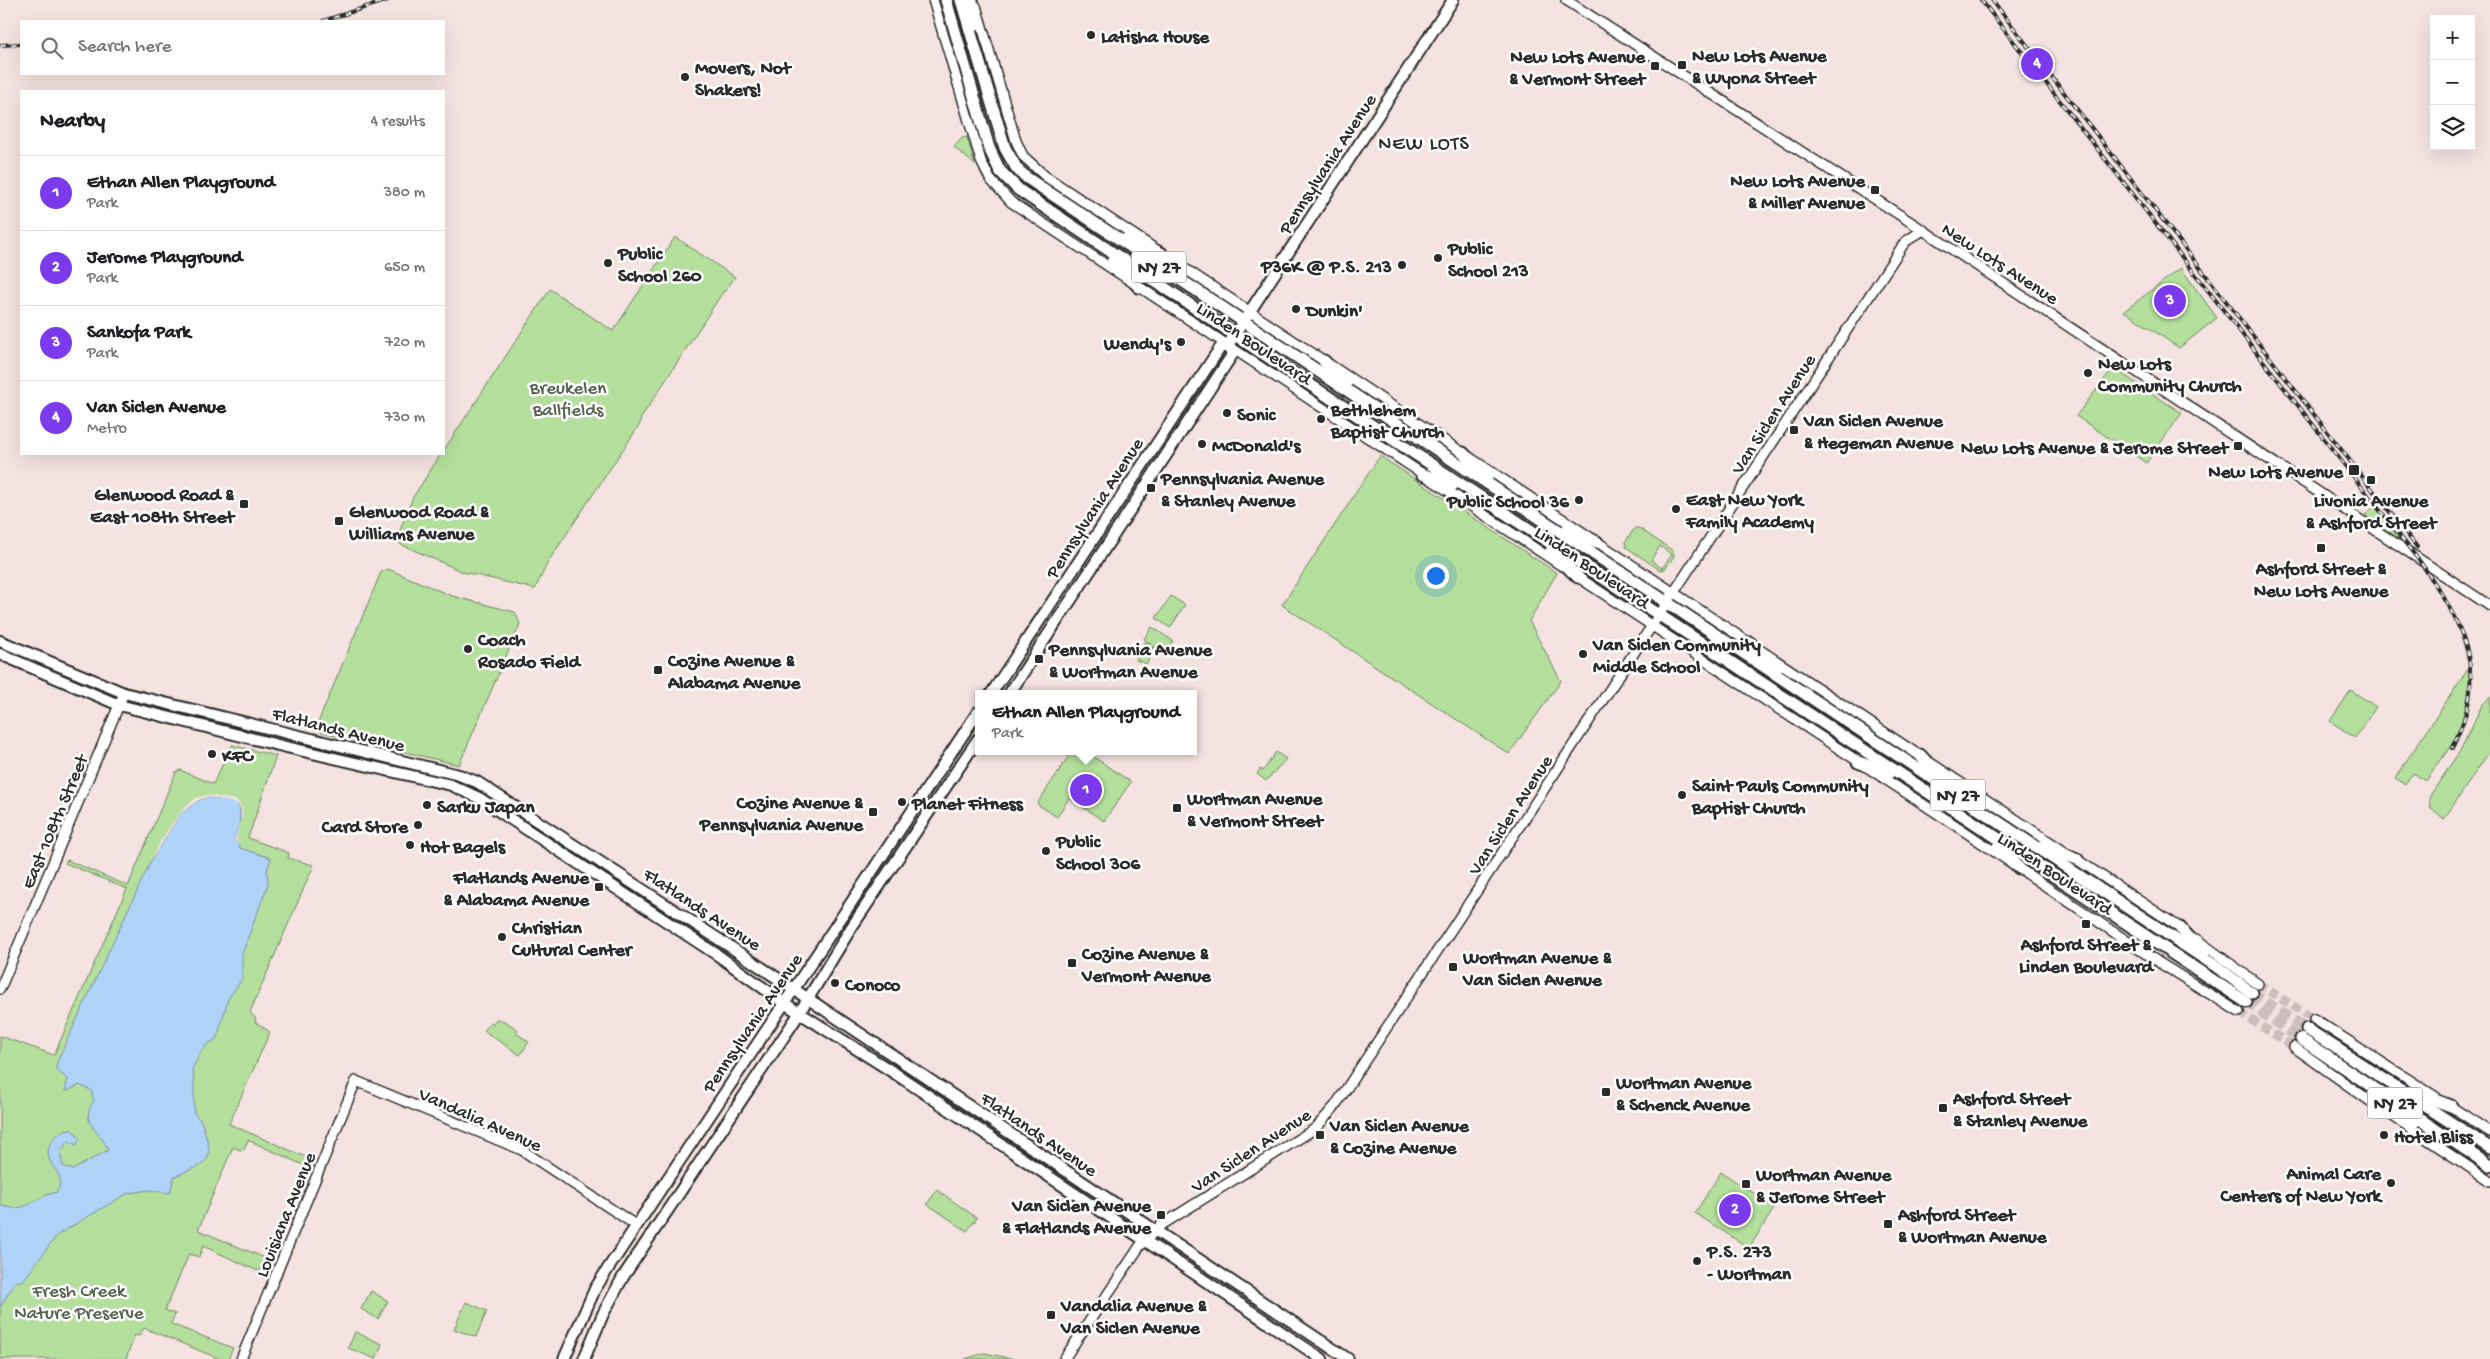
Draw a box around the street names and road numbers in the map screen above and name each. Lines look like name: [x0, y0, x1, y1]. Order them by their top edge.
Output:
street label: Pennsylvania Avenue: [1274, 90, 1383, 240]
street label: New Lots Avenue: [1936, 219, 2062, 311]
road number: NY 27: [1132, 252, 1186, 282]
street label: Linden Boulevard: [1191, 298, 1316, 393]
street label: Van Siclen Avenue: [1727, 350, 1822, 480]
street label: Pennsylvania Avenue: [1041, 434, 1150, 584]
street label: Linden Boulevard: [1529, 522, 1654, 617]
street label: Flatlands Avenue: [269, 704, 407, 759]
street label: East 108th Street: [18, 750, 96, 893]
street label: Van Siclen Avenue: [1464, 751, 1559, 881]
road number: NY 27: [1930, 780, 1986, 810]
street label: Linden Boulevard: [1992, 828, 2117, 923]
street label: Flatlands Avenue: [637, 864, 764, 958]
street label: Pennsylvania Avenue: [698, 950, 809, 1099]
street label: Vandalia Avenue: [414, 1083, 545, 1159]
street label: Flatlands Avenue: [975, 1088, 1101, 1183]
road number: NY 27: [2368, 1088, 2422, 1118]
street label: Van Siclen Avenue: [1187, 1104, 1316, 1200]
street label: Louisiana Avenue: [252, 1149, 323, 1281]

